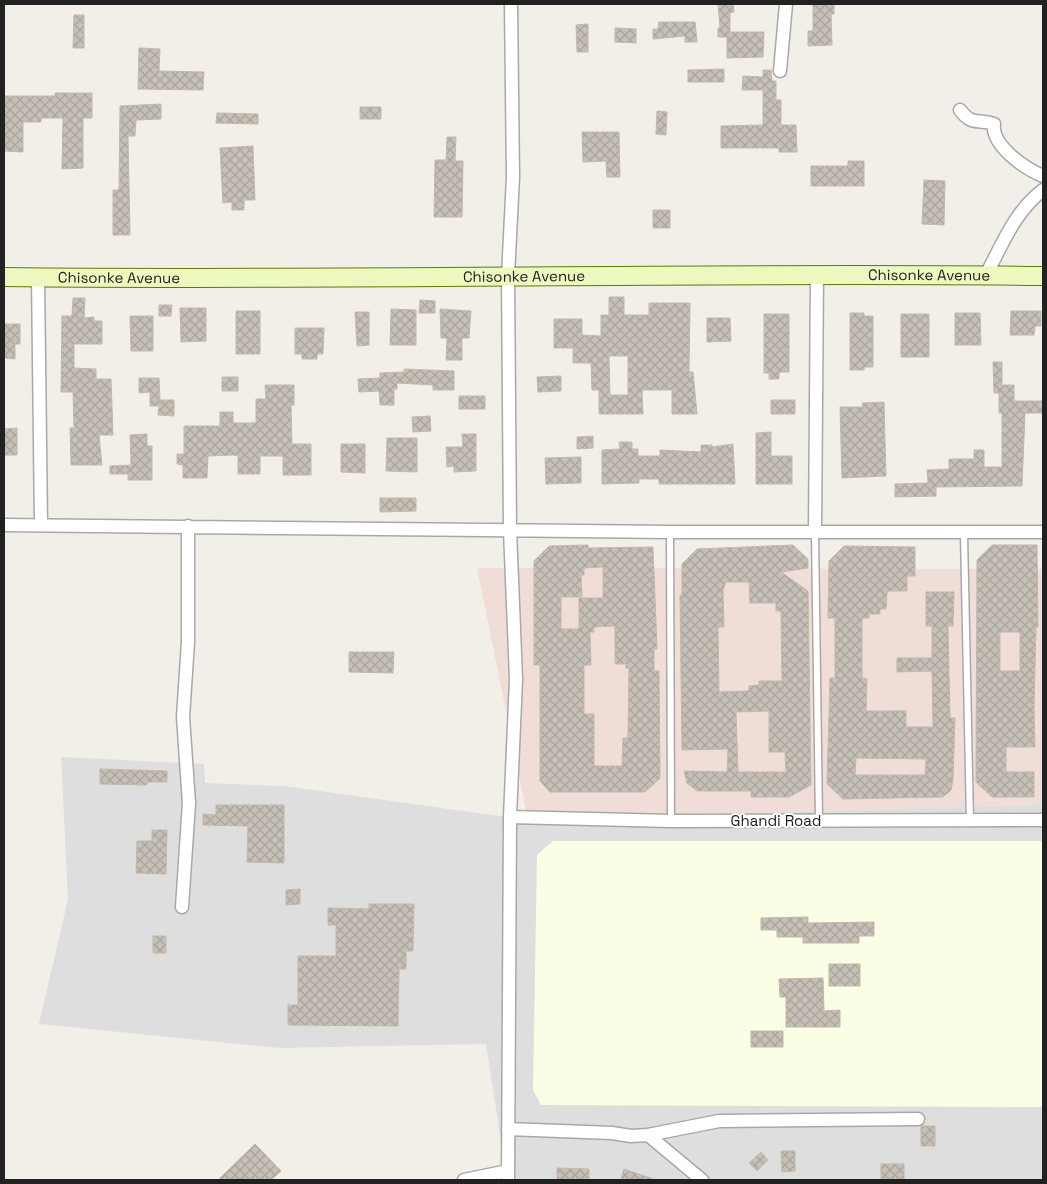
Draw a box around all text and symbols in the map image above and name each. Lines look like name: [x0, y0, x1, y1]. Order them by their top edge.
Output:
street label: Chisonke Avenue: [868, 265, 990, 284]
street label: Chisonke Avenue: [463, 266, 585, 286]
street label: Chisonke Avenue: [58, 268, 180, 287]
street label: Ghandi Road: [731, 811, 821, 830]

